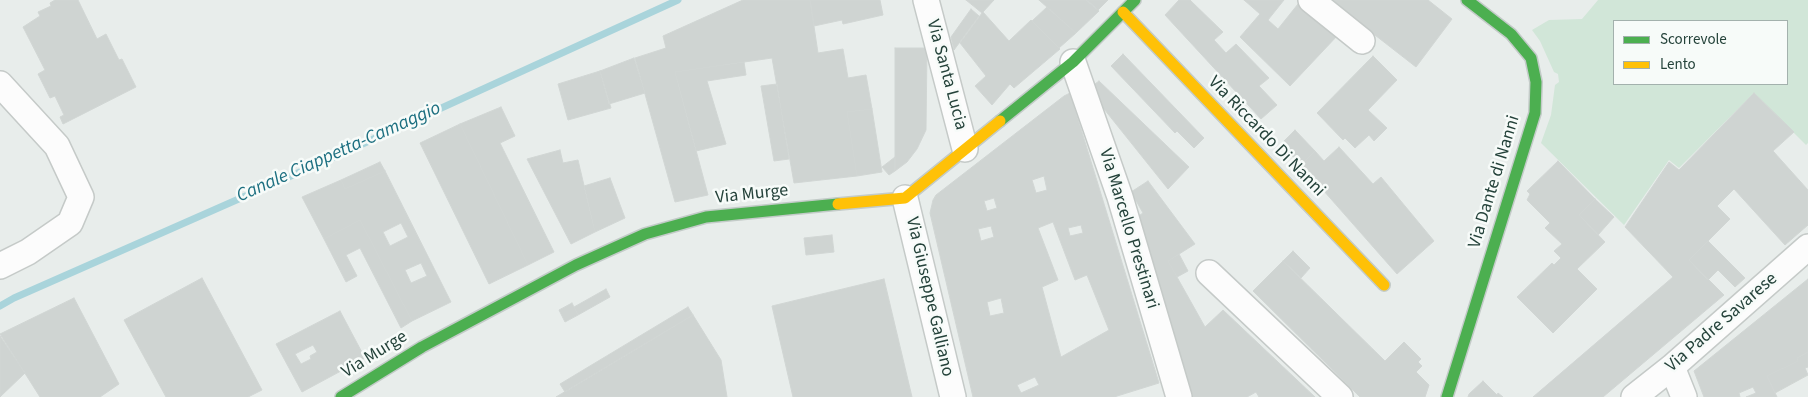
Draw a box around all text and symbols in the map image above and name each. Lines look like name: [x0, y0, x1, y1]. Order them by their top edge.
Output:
street label: Via Santa Lucia: [921, 17, 971, 133]
legend: [1613, 20, 1788, 85]
text: Scorrevole: [1660, 29, 1727, 50]
text: Lento: [1660, 54, 1696, 75]
street label: Via Riccardo Di Nanni: [1203, 72, 1329, 202]
water label: Canale Ciappetta-Camaggio: [233, 98, 445, 208]
street label: Via Dante di Nanni: [1465, 113, 1525, 251]
street label: Via Marcello Prestinari: [1093, 146, 1163, 312]
street label: Via Murge: [715, 180, 789, 210]
street label: Via Giuseppe Galliano: [900, 215, 958, 379]
street label: Via Padre Savarese: [1662, 269, 1782, 377]
street label: Via Murge: [338, 326, 412, 384]

